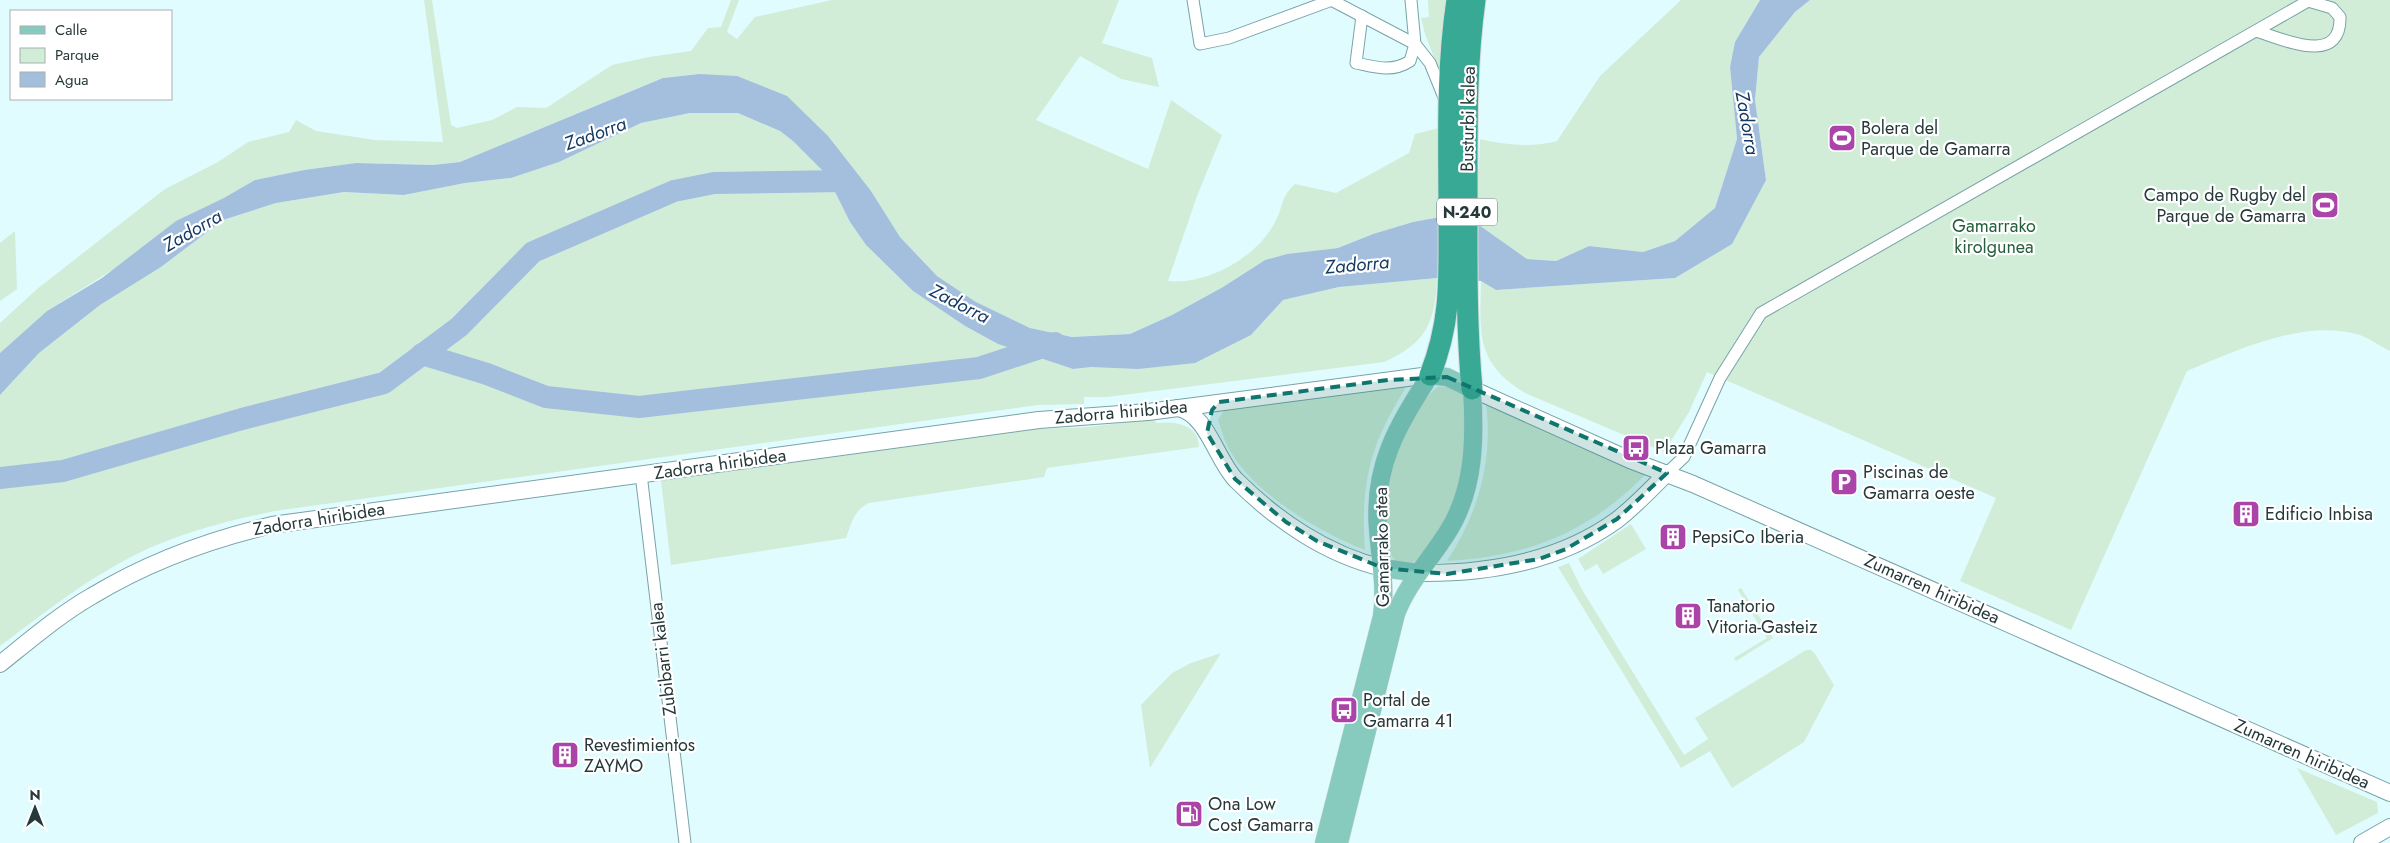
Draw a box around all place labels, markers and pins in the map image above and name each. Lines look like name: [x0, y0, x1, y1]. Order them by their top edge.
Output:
place label: Bolera del Parque de Gamarra: [1861, 115, 2011, 162]
sports icon: Bolera del Parque de Gamarra: [1827, 123, 1857, 153]
place label: Campo de Rugby del Parque de Gamarra: [2144, 182, 2306, 229]
sports icon: Campo de Rugby del Parque de Gamarra: [2310, 190, 2340, 220]
bus stop icon: Plaza Gamarra: [1621, 433, 1651, 463]
place label: Plaza Gamarra: [1655, 435, 1766, 461]
place label: Piscinas de Gamarra oeste: [1863, 459, 1975, 506]
parking icon: Piscinas de Gamarra oeste: [1829, 467, 1859, 497]
building icon: Edificio Inbisa: [2231, 499, 2261, 529]
place label: Edificio Inbisa: [2265, 501, 2373, 527]
building icon: PepsiCo Iberia: [1658, 522, 1688, 552]
place label: PepsiCo Iberia: [1692, 524, 1804, 550]
place label: Tanatorio Vitoria-Gasteiz: [1707, 593, 1818, 640]
building icon: Tanatorio Vitoria-Gasteiz: [1673, 601, 1703, 631]
place label: Portal de Gamarra 41: [1363, 687, 1453, 734]
bus stop icon: Portal de Gamarra 41: [1329, 695, 1359, 725]
place label: Revestimientos ZAYMO: [584, 732, 695, 779]
building icon: Revestimientos ZAYMO: [550, 740, 580, 770]
place label: Ona Low Cost Gamarra: [1208, 791, 1313, 838]
fuel station icon: Ona Low Cost Gamarra: [1174, 799, 1204, 829]

